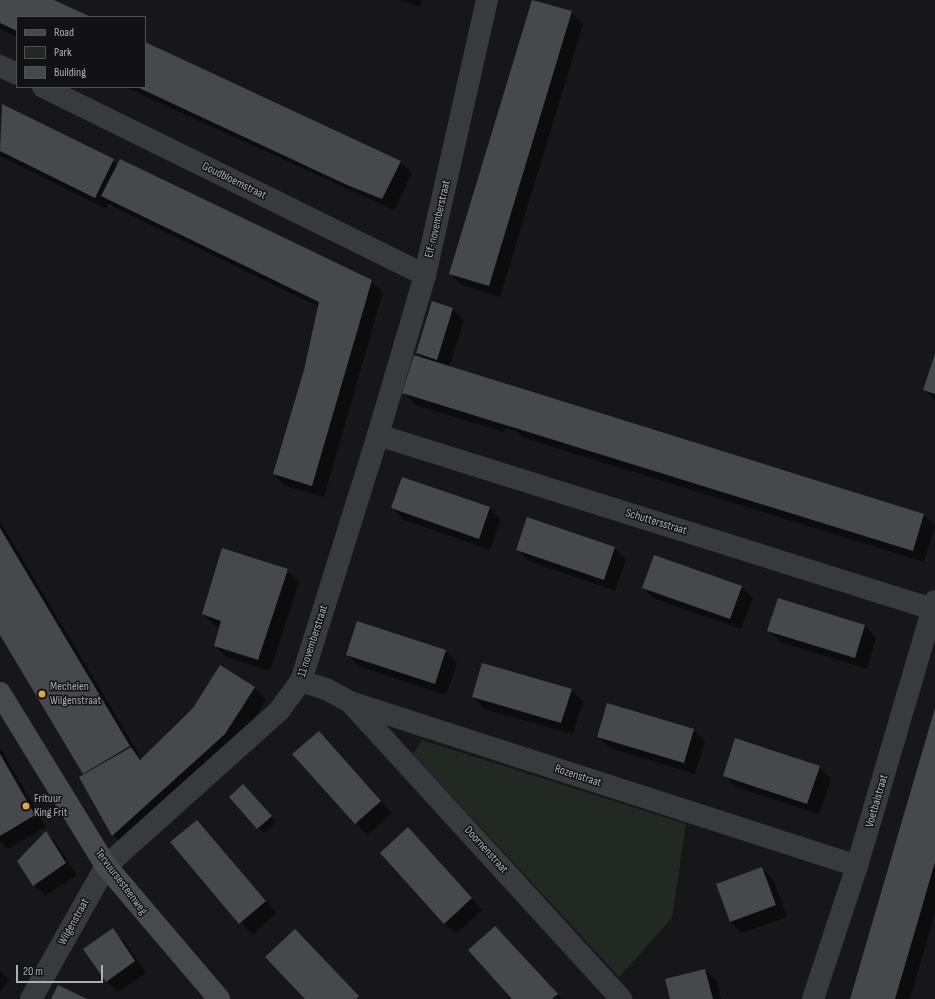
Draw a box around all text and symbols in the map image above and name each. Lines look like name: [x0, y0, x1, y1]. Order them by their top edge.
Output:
legend: [16, 16, 146, 88]
text: Road: [54, 25, 74, 40]
text: Park: [54, 45, 72, 60]
text: Building: [54, 65, 86, 80]
street label: Goudbloemstraat: [199, 159, 269, 203]
street label: Elf-novemberstraat: [422, 179, 454, 259]
street label: Schuttersstraat: [623, 506, 689, 538]
street label: 11 novemberstraat: [295, 603, 331, 679]
place label: Mechelen Wilgenstraat: [50, 680, 101, 708]
marker: Mechelen Wilgenstraat: [37, 689, 47, 699]
street label: Rozenstraat: [553, 762, 603, 790]
street label: Voetbalstraat: [863, 773, 891, 829]
place label: Frituur King Frit: [34, 792, 67, 820]
marker: Frituur King Frit: [21, 801, 31, 811]
street label: Doornenstraat: [461, 823, 511, 877]
street label: Tervuursesteenweg: [92, 846, 150, 918]
street label: Wilgenstraat: [55, 896, 93, 948]
scale bar: [18, 957, 105, 983]
text: 20 m: [23, 964, 43, 979]

